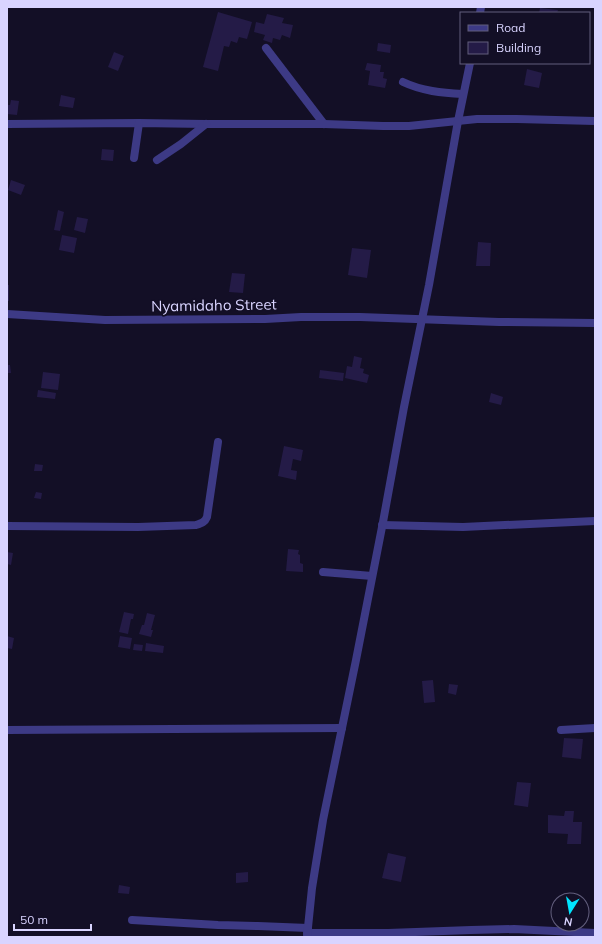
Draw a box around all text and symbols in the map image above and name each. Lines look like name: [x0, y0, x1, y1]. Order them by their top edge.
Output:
legend: [460, 12, 590, 64]
text: Road: [496, 20, 525, 35]
text: Building: [496, 40, 541, 55]
street label: Nyamidaho Street: [151, 294, 277, 316]
north arrow: [550, 892, 590, 932]
scale bar: [14, 906, 91, 932]
text: 50 m: [20, 912, 48, 927]
text: N: [563, 914, 574, 929]

